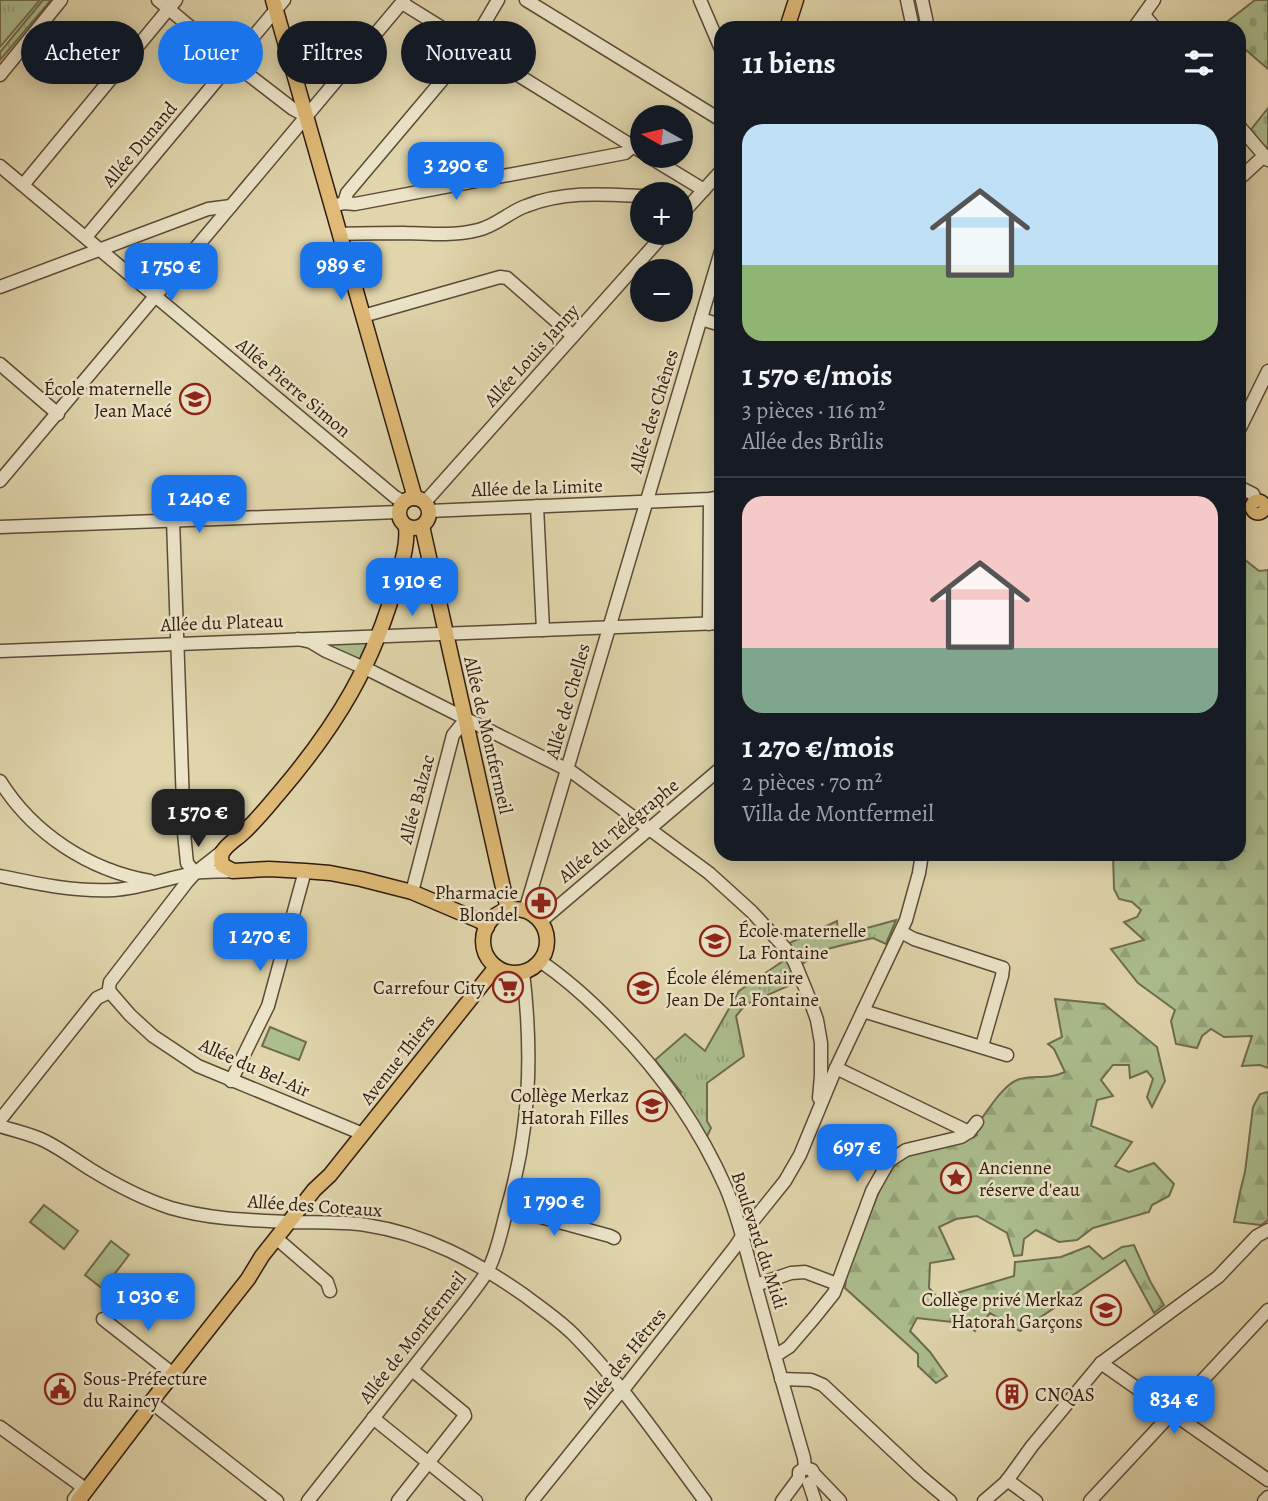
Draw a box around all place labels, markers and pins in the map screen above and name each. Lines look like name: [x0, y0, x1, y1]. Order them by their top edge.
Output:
pin: 3 290 €: [391, 142, 521, 202]
pin: 989 €: [292, 243, 390, 302]
pin: 1 750 €: [106, 244, 236, 303]
place label: École maternelle Jean Macé: [44, 376, 172, 424]
school or university icon: École maternelle Jean Macé: [178, 382, 212, 416]
pin: 1 240 €: [134, 476, 264, 535]
pin: 1 910 €: [347, 558, 477, 618]
pin: 1 570 €: [133, 790, 263, 849]
place label: Pharmacie Blondel: [435, 880, 518, 928]
pharmacy icon: Pharmacie Blondel: [524, 886, 558, 920]
pin: 1 270 €: [195, 914, 325, 973]
place label: École maternelle La Fontaine: [738, 918, 866, 966]
school or university icon: École maternelle La Fontaine: [698, 924, 732, 958]
place label: École élémentaire Jean De La Fontaine: [666, 965, 819, 1013]
supermarket icon: Carrefour City: [491, 970, 525, 1004]
school or university icon: École élémentaire Jean De La Fontaine: [626, 971, 660, 1005]
place label: Carrefour City: [373, 975, 486, 1001]
place label: Collège Merkaz Hatorah Filles: [510, 1083, 629, 1131]
school or university icon: Collège Merkaz Hatorah Filles: [635, 1089, 669, 1123]
pin: 697 €: [808, 1124, 906, 1184]
place label: Ancienne réserve d'eau: [978, 1155, 1081, 1203]
place icon: Ancienne réserve d'eau: [939, 1161, 973, 1195]
pin: 1 790 €: [489, 1178, 619, 1238]
pin: 1 030 €: [83, 1274, 213, 1333]
place label: Collège privé Merkaz Hatorah Garçons: [921, 1287, 1083, 1335]
school or university icon: Collège privé Merkaz Hatorah Garçons: [1089, 1293, 1123, 1327]
place label: Sous-Préfecture du Raincy: [83, 1366, 207, 1414]
public building icon: Sous-Préfecture du Raincy: [43, 1372, 77, 1406]
pin: 834 €: [1125, 1376, 1223, 1436]
building icon: CNQAS: [995, 1377, 1029, 1411]
place label: CNQAS: [1035, 1382, 1095, 1408]

